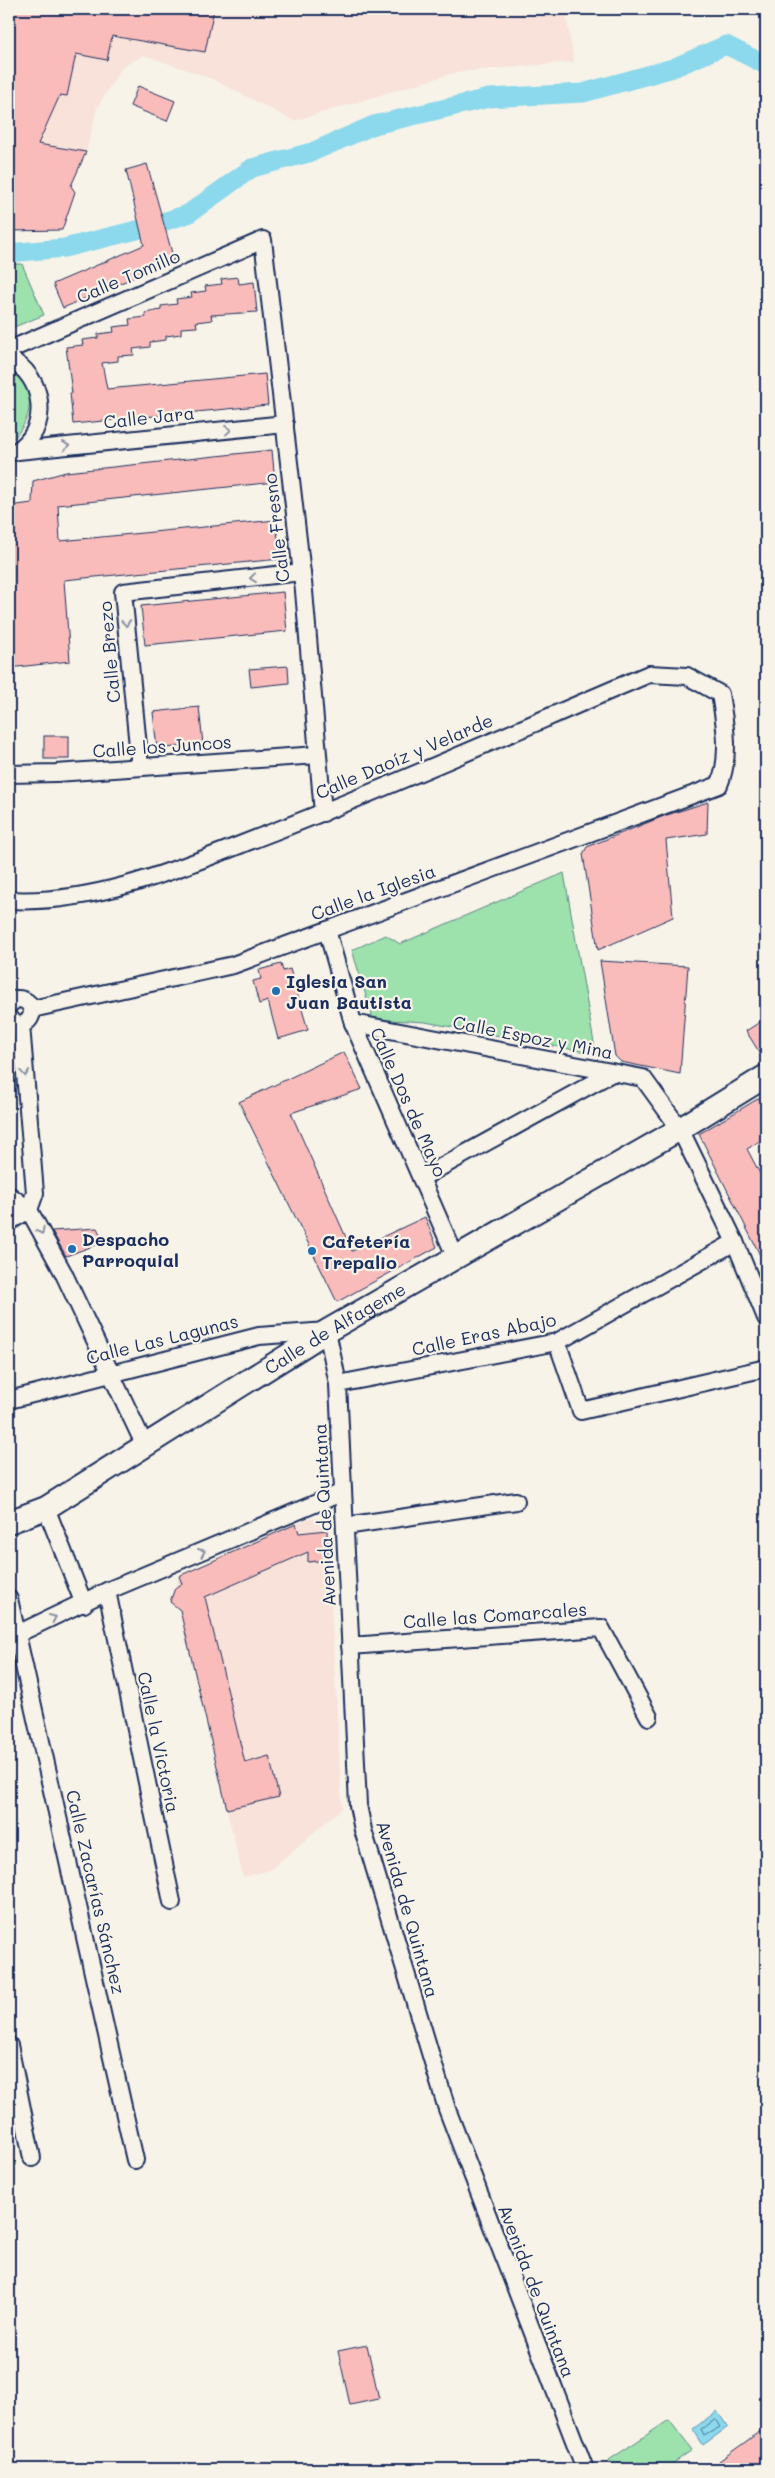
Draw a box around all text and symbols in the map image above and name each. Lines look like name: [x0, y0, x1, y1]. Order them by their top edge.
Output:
street label: Calle Tomillo: [73, 243, 184, 309]
street label: Calle Jara: [102, 400, 196, 434]
one-way arrow: [224, 424, 232, 435]
one-way arrow: [63, 441, 71, 452]
street label: Calle Fresno: [257, 472, 295, 584]
one-way arrow: [249, 572, 257, 583]
street label: Calle Brezo: [93, 600, 125, 704]
one-way arrow: [120, 619, 131, 627]
street label: Calle Daoíz y Velarde: [311, 708, 497, 804]
street label: Calle los Juncos: [92, 729, 232, 763]
street label: Calle la Iglesia: [307, 858, 439, 926]
place label: Iglesia San Juan Bautista: [286, 969, 412, 1014]
marker: Iglesia San Juan Bautista: [270, 985, 282, 997]
street label: Calle Espoz y Mina: [451, 1010, 615, 1064]
street label: Calle Dos de Mayo: [365, 1023, 453, 1181]
one-way arrow: [20, 1070, 31, 1078]
one-way arrow: [35, 1226, 45, 1235]
place label: Despacho Parroquial: [82, 1227, 179, 1272]
place label: Cafetería Trepalio: [322, 1229, 410, 1274]
marker: Despacho Parroquial: [66, 1243, 78, 1255]
marker: Cafetería Trepalio: [306, 1245, 318, 1257]
street label: Calle de Alfageme: [260, 1277, 410, 1380]
street label: Calle Eras Abajo: [410, 1307, 559, 1361]
street label: Calle Las Lagunas: [83, 1308, 241, 1370]
street label: Avenida de Quintana: [307, 1423, 341, 1607]
one-way arrow: [197, 1548, 205, 1558]
street label: Calle las Comarcales: [402, 1597, 588, 1633]
one-way arrow: [48, 1613, 57, 1624]
street label: Calle la Victoria: [132, 1669, 186, 1815]
street label: Calle Zacarías Sánchez: [61, 1788, 131, 1996]
street label: Avenida de Quintana: [371, 1818, 445, 2000]
street label: Avenida de Quintana: [493, 2201, 581, 2381]

